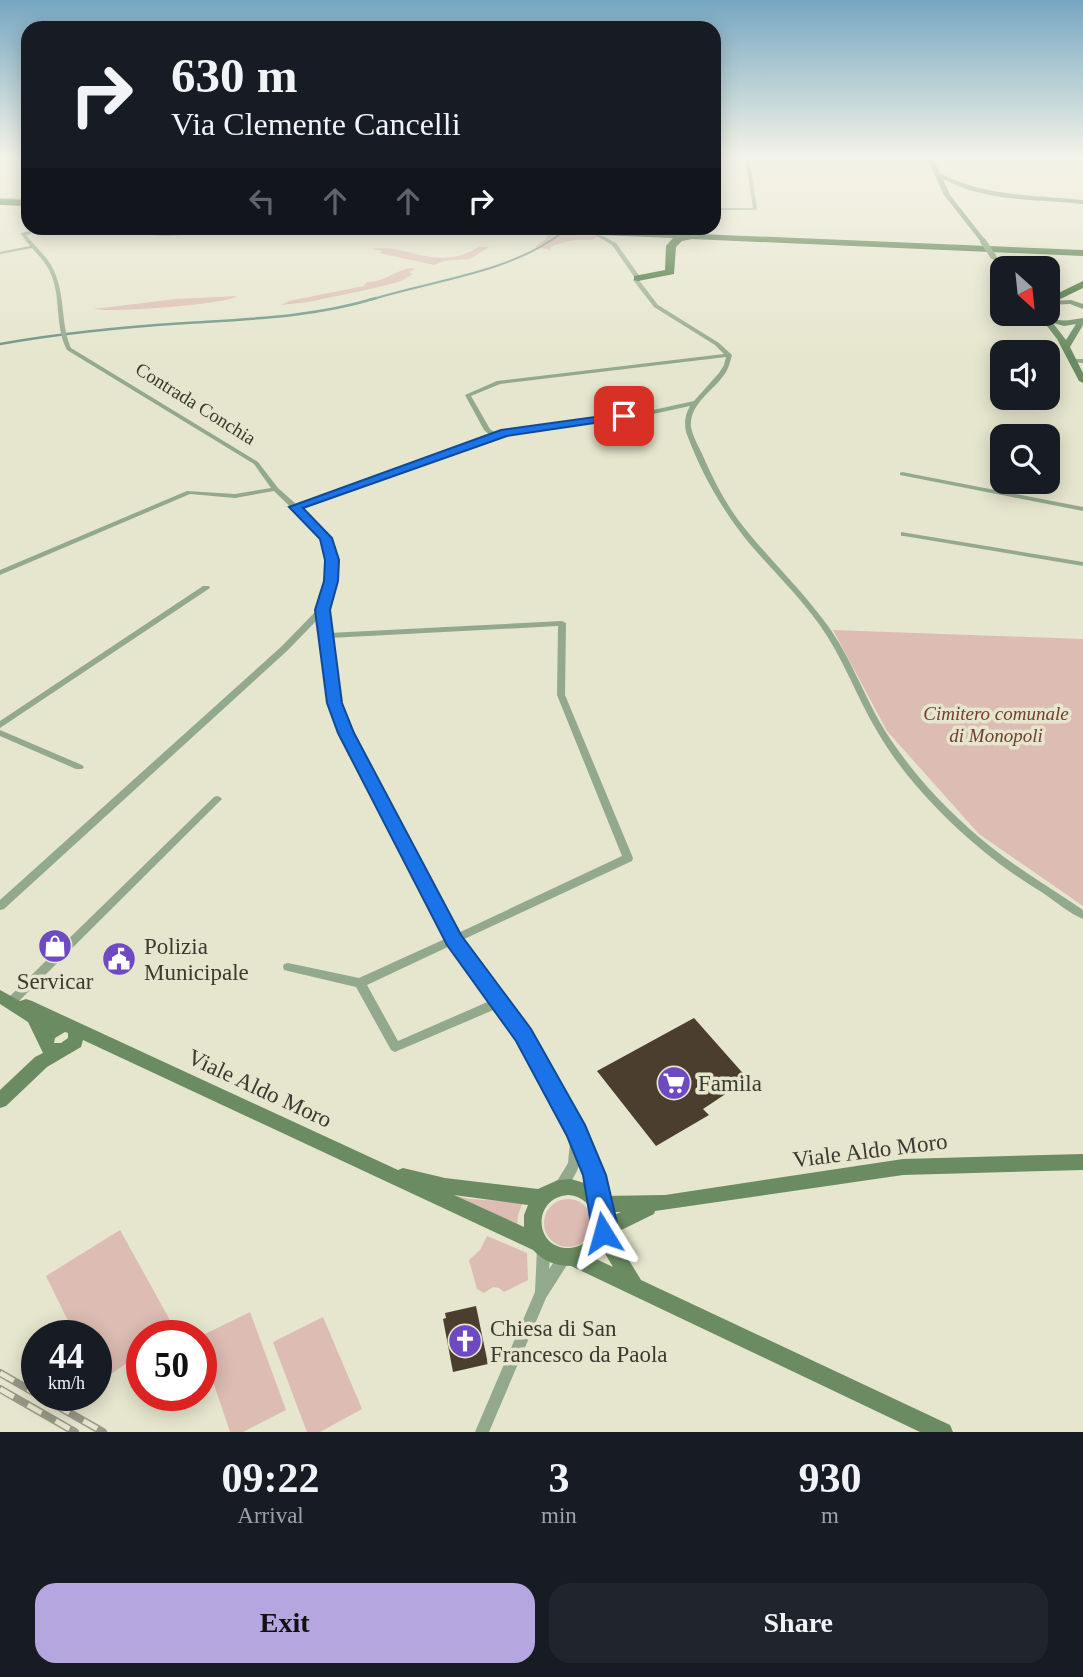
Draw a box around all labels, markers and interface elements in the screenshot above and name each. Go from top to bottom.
text: 630 m [171,48,298,103]
icon: right [56,49,147,140]
text: Via Clemente Cancelli [171,106,461,142]
icon: left [243,182,281,220]
icon: ahead [316,182,354,220]
icon: ahead [389,182,427,220]
icon: right [462,182,500,220]
north arrow [990,256,1060,326]
map controls [990,256,1060,494]
button: sound [990,340,1060,410]
street label: Contrada Conchia [132,358,260,449]
pin [594,386,654,446]
icon: arrive [605,397,643,435]
button: search [990,424,1060,494]
park label: Cimitero comunale di Monopoli [923,703,1069,746]
shop icon: Servicar [36,927,74,965]
place label: Polizia Municipale [144,934,249,985]
public building icon: Polizia Municipale [100,940,138,978]
place label: Servicar [17,969,94,994]
street label: Viale Aldo Moro [184,1044,336,1133]
supermarket icon: Famila [655,1064,693,1102]
place label: Famila [698,1071,762,1096]
street label: Viale Aldo Moro [791,1129,949,1172]
position arrow [566,1196,640,1270]
place label: Chiesa di San Francesco da Paola [490,1316,668,1367]
speed limit sign: 50 [126,1320,217,1411]
church icon: Chiesa di San Francesco da Paola [446,1322,484,1360]
text: 44 [49,1337,84,1376]
text: km/h [48,1373,85,1393]
text: 09:22 [222,1455,320,1501]
text: 3 [548,1455,569,1501]
text: 930 [798,1455,861,1501]
text: Arrival [237,1503,304,1528]
text: min [541,1503,577,1528]
text: m [821,1503,839,1528]
button: Exit [35,1583,535,1663]
button: Share [549,1583,1048,1663]

